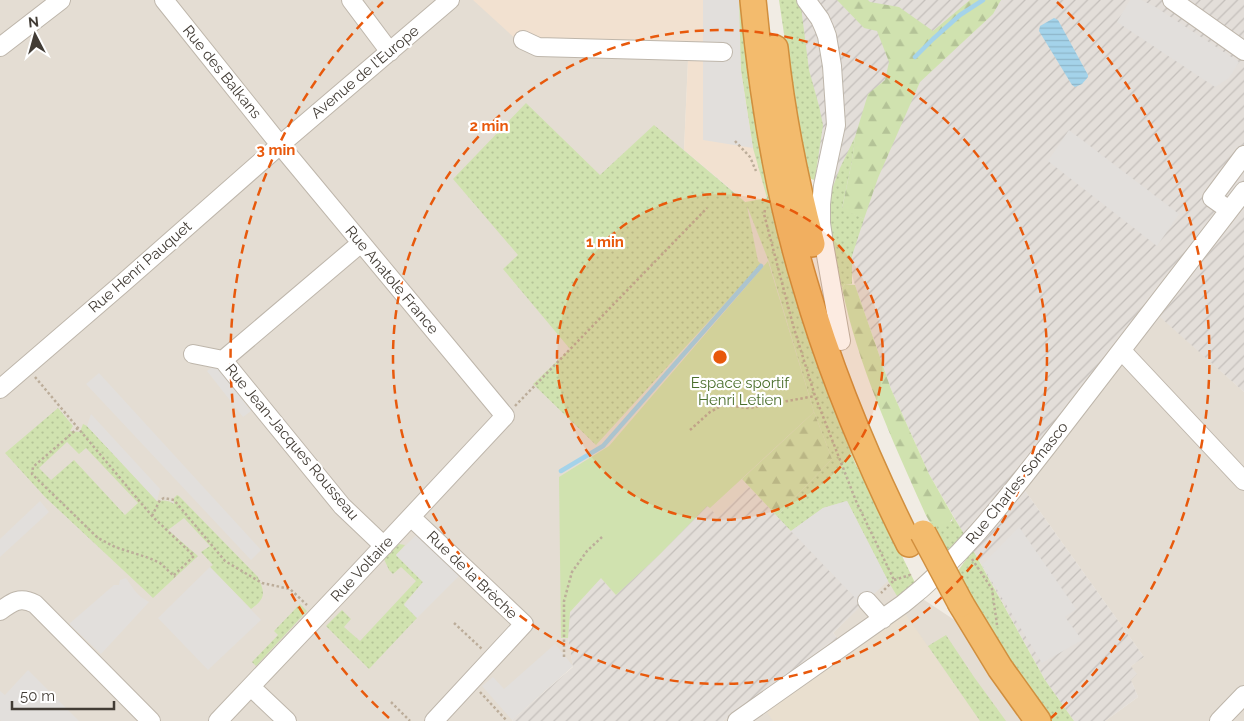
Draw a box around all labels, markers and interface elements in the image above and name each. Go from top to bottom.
north arrow [10,10,60,60]
text: N [27,14,40,31]
street label: Rue des Balkans [179,22,265,122]
street label: Avenue de l'Europe [307,22,423,122]
text: 2 min [470,117,508,135]
text: 3 min [257,141,295,159]
street label: Rue Henri Pauquet [85,217,195,317]
street label: Rue Anatole France [342,222,443,338]
text: 1 min [586,233,624,251]
centre of rings [711,348,729,366]
street label: Rue Jean-Jacques Rousseau [221,360,363,524]
park label: Espace sportif Henri Letien [691,374,790,409]
street label: Rue Charles Somasco [962,418,1072,548]
street label: Rue de la Brèche [423,527,521,623]
street label: Rue Voltaire [327,532,397,606]
scale bar [12,678,115,710]
text: 50 m [20,687,55,705]

